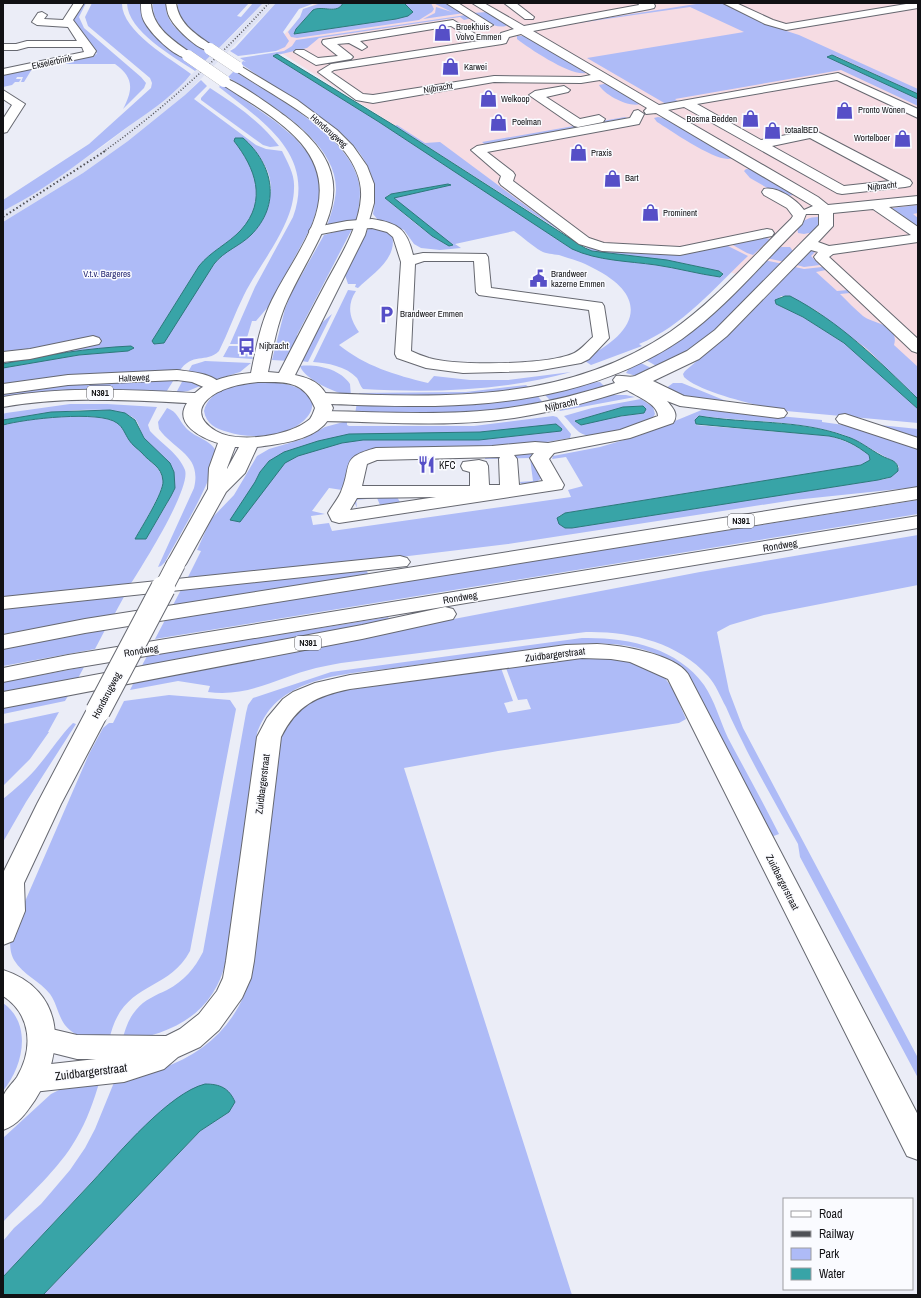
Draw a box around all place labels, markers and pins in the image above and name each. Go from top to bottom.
place label: Broekhuis Volvo Emmen [456,21,502,43]
shop icon: Broekhuis Volvo Emmen [433,22,453,42]
shop icon: Karwei [441,57,461,77]
place label: Karwei [464,61,487,73]
shop icon: Welkoop [478,89,498,109]
place label: Welkoop [501,93,530,105]
shop icon: Pronto Wonen [835,100,855,120]
place label: Pronto Wonen [858,104,905,116]
shop icon: Bosma Bedden [740,109,760,129]
shop icon: Poelman [489,112,509,132]
place label: Bosma Bedden [687,113,737,125]
place label: Poelman [512,116,541,128]
shop icon: totaalBED [762,120,782,140]
place label: totaalBED [785,124,818,136]
shop icon: Wortelboer [893,128,913,148]
place label: Wortelboer [854,132,891,144]
shop icon: Praxis [568,143,588,163]
place label: Praxis [591,147,612,159]
shop icon: Bart [602,168,622,188]
place label: Bart [625,172,639,184]
shop icon: Prominent [640,203,660,223]
place label: Prominent [663,207,697,219]
place label: Brandweer kazerne Emmen [551,268,605,290]
public building icon: Brandweer kazerne Emmen [528,269,548,289]
parking icon: Brandweer Emmen [377,304,397,324]
place label: Brandweer Emmen [400,308,463,320]
bus stop icon: Nijbracht [236,336,256,356]
place label: Nijbracht [259,340,289,352]
restaurant icon: KFC [416,455,436,475]
place label: KFC [439,459,455,472]

